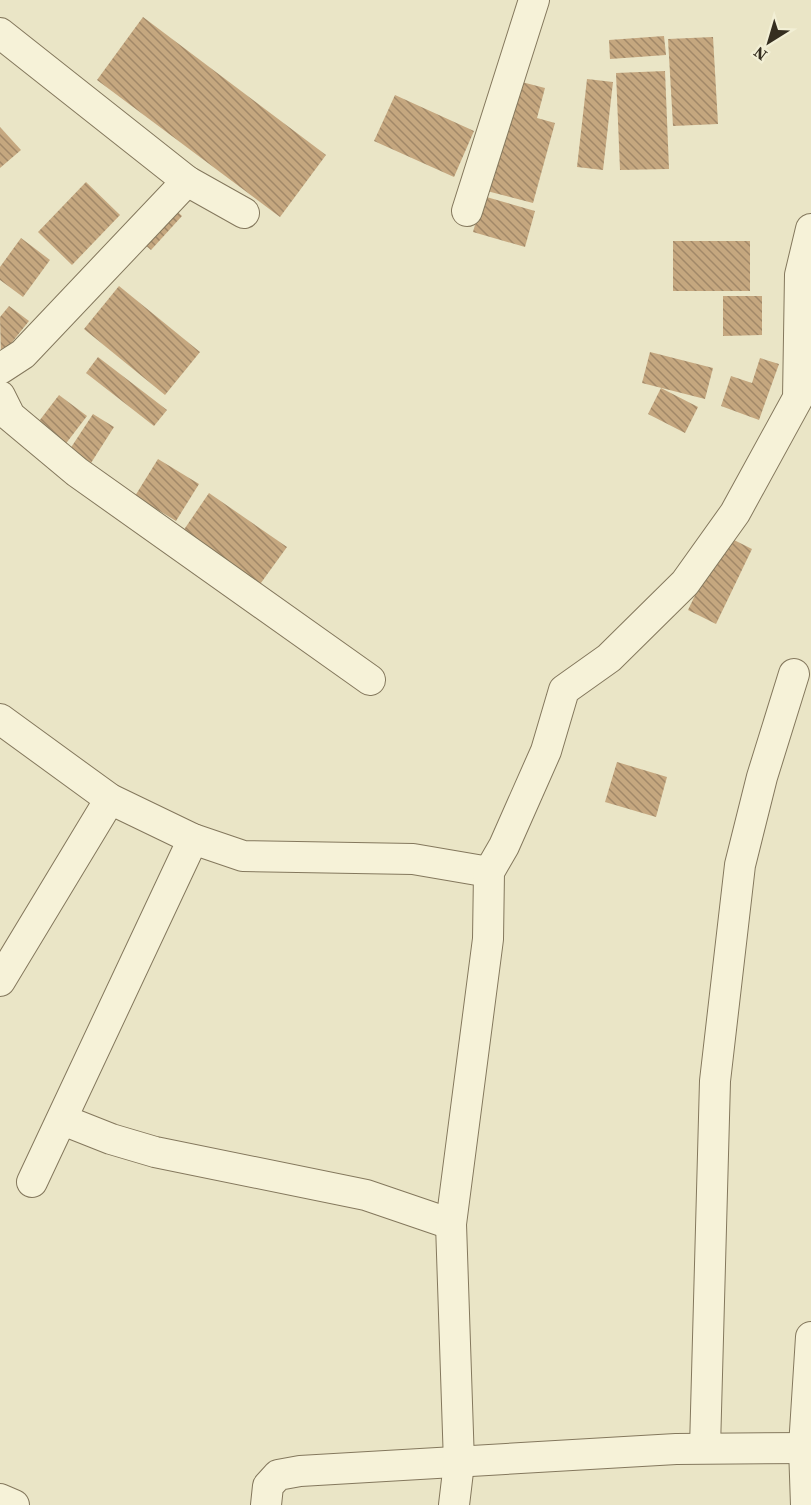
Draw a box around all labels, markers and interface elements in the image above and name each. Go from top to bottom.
north arrow [739,12,799,72]
text: N [748,41,771,66]

